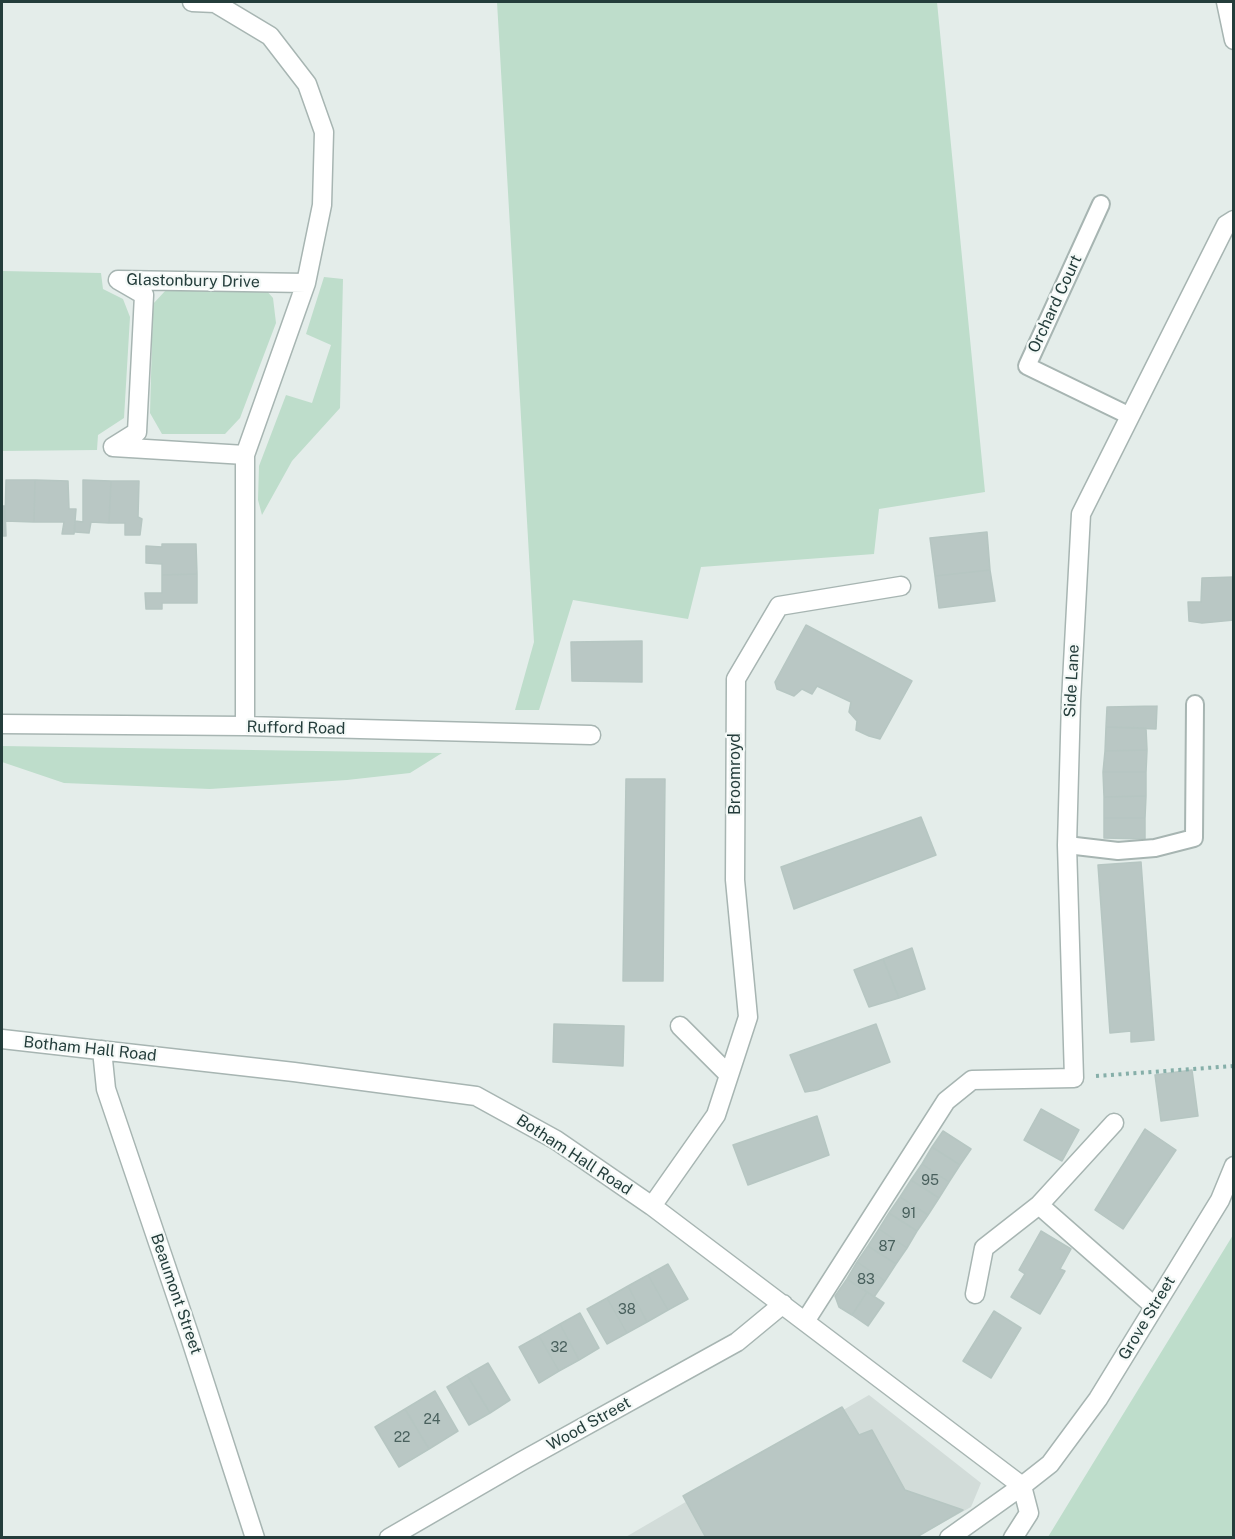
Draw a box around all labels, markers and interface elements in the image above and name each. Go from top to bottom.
street label: Orchard Court [1024,252,1086,356]
street label: Glastonbury Drive [126,270,260,292]
street label: Side Lane [1060,644,1084,718]
street label: Rufford Road [247,718,345,738]
street label: Broomroyd [725,733,745,815]
street label: Botham Hall Road [22,1032,158,1066]
street label: Botham Hall Road [513,1111,635,1199]
house number: 95 [921,1173,939,1189]
house number: 91 [902,1206,916,1222]
street label: Beaumont Street [146,1231,206,1357]
house number: 87 [878,1239,896,1255]
house number: 83 [857,1272,875,1288]
street label: Grove Street [1114,1273,1180,1363]
house number: 38 [618,1302,636,1318]
house number: 32 [550,1340,568,1356]
street label: Wood Street [544,1393,634,1455]
house number: 24 [423,1412,441,1428]
house number: 22 [394,1430,410,1446]

